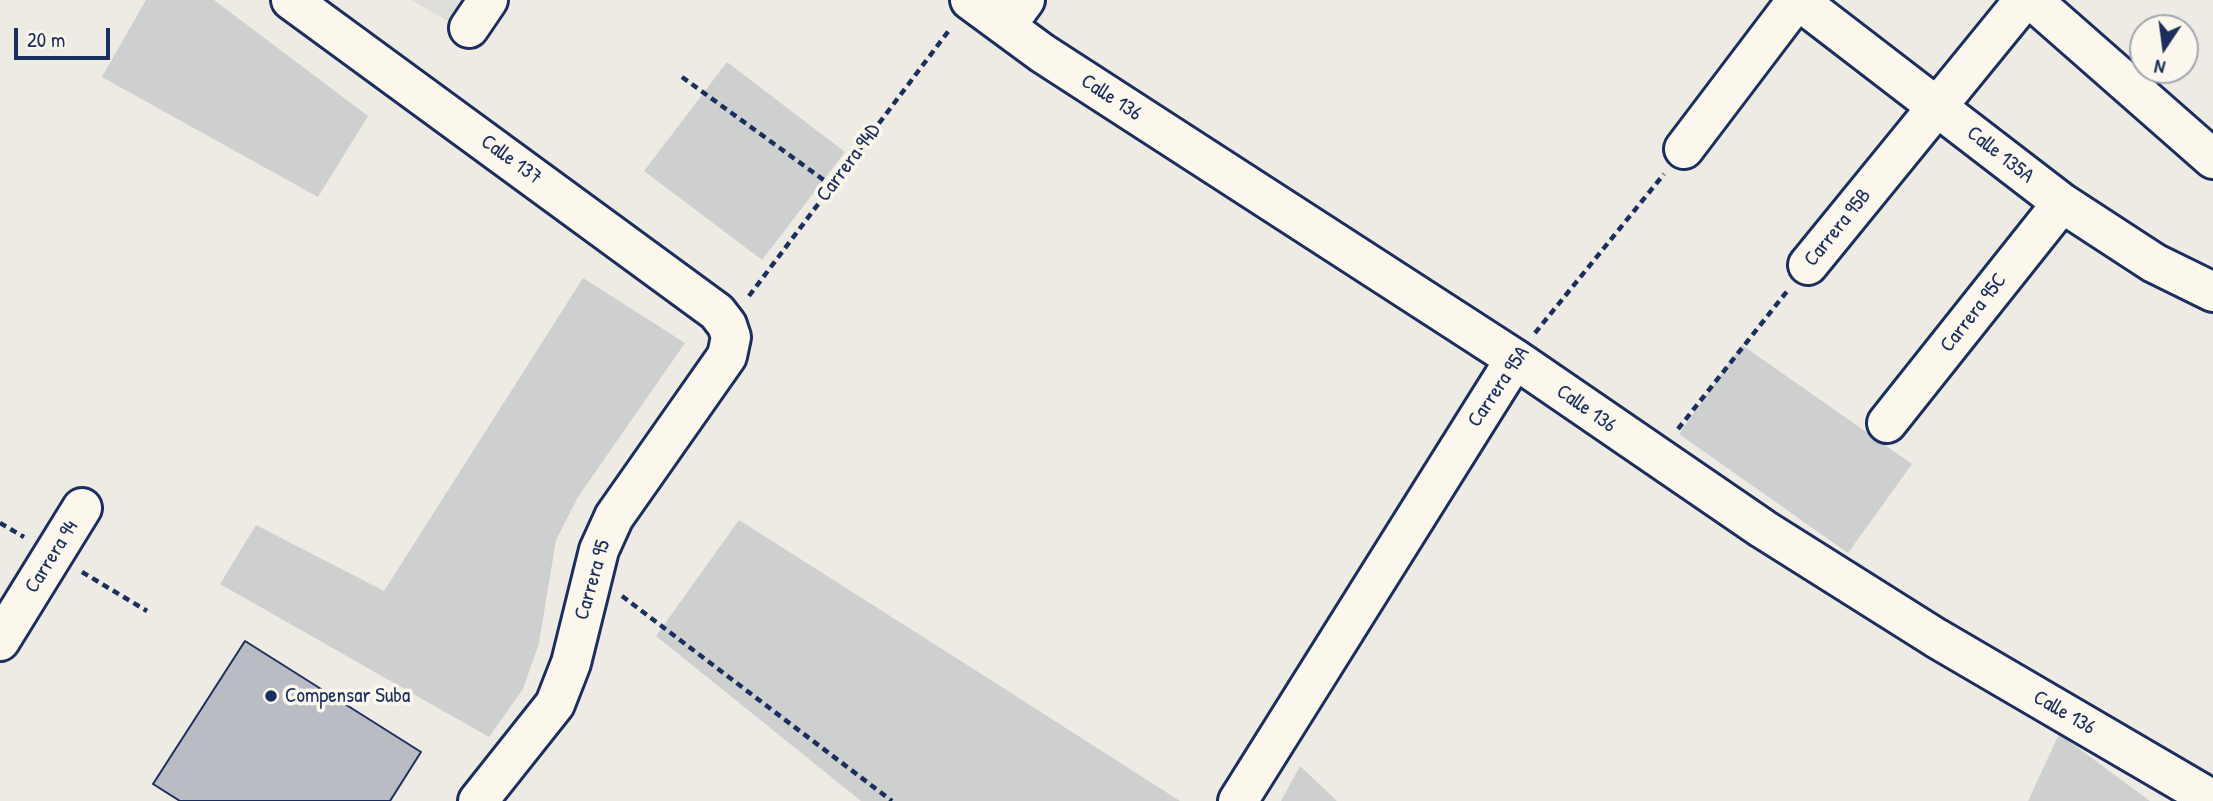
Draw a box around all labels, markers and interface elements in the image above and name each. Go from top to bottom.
scale bar [18,14,114,58]
north arrow [2129,14,2199,84]
text: 20 m [27,25,65,54]
text: N [2152,54,2168,81]
street label: Calle 136 [1076,69,1146,127]
street label: Carrera 94D [812,119,886,207]
street label: Calle 135A [1961,121,2039,189]
street label: Calle 137 [476,129,546,191]
street label: Carrera 95B [1799,184,1877,272]
street label: Carrera 95C [1935,268,2013,358]
street label: Carrera 95A [1463,342,1535,432]
street label: Calle 136 [1551,379,1621,439]
street label: Carrera 94 [20,516,84,598]
street label: Carrera 95 [570,537,616,623]
place label: Compensar Suba [285,683,410,709]
street label: Calle 136 [2029,685,2099,741]
marker: Compensar Suba [263,688,279,704]

